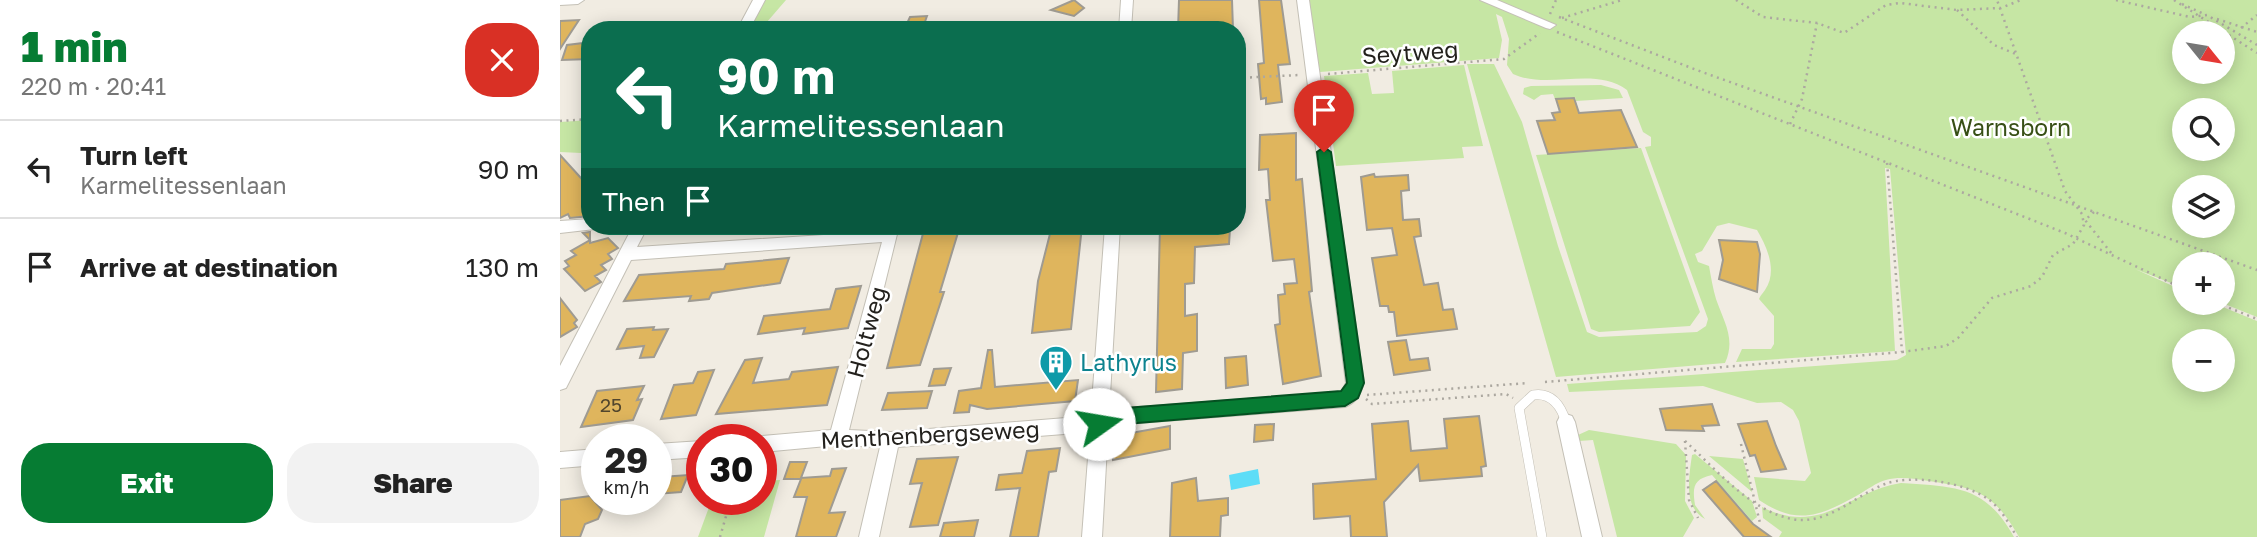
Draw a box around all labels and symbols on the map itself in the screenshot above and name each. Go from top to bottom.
north arrow [2172,21,2235,84]
street label: Seytweg [1361,35,1459,69]
pin [1294,80,1354,152]
park label: Warnsborn [1951,113,2071,141]
street label: Holtweg [840,283,892,381]
building icon: Lathyrus [1037,343,1075,392]
place label: Lathyrus [1080,348,1177,376]
position arrow [1062,387,1136,461]
house number: 25 [600,393,622,416]
street label: Menthenbergseweg [820,414,1040,454]
speed limit sign: 30 [686,424,777,515]

